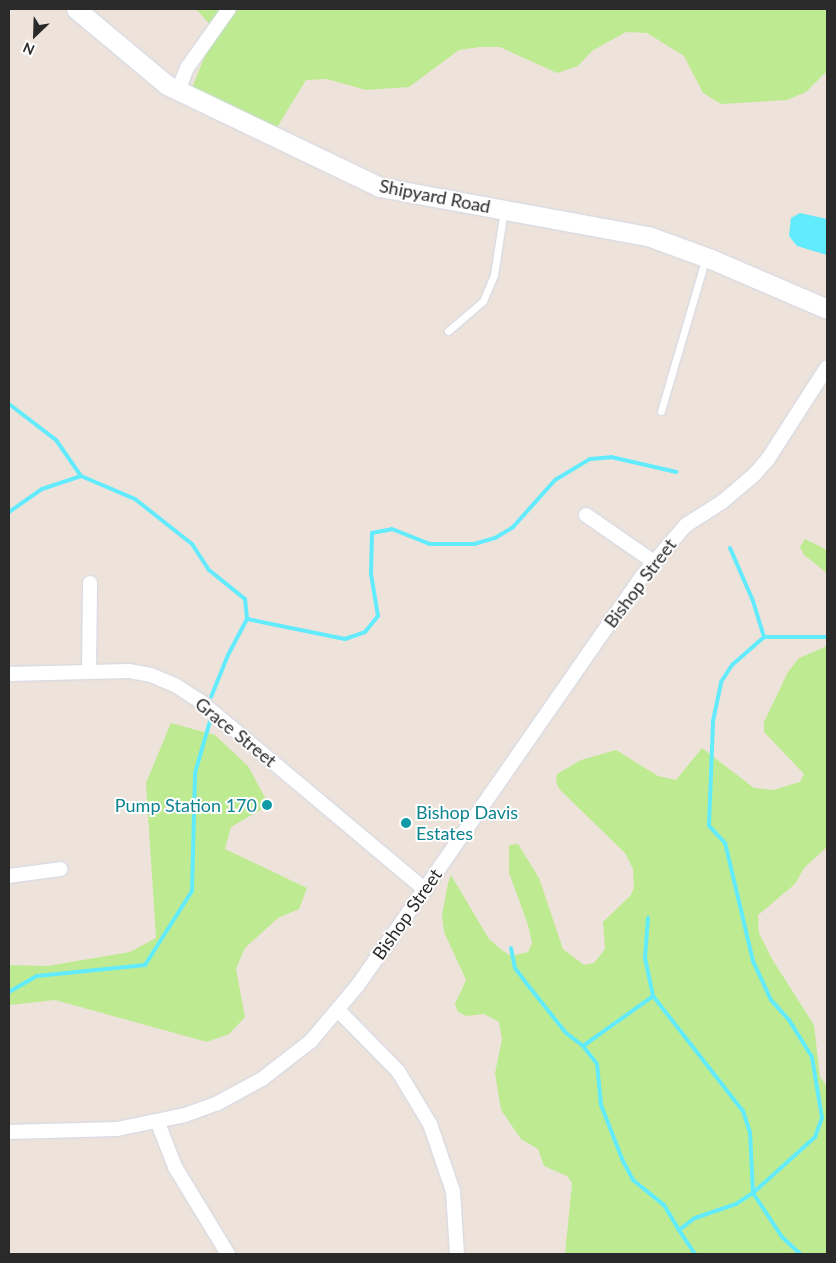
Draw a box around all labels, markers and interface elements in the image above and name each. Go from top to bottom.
north arrow [10,10,60,60]
text: N [20,39,37,59]
street label: Shipyard Road [378,175,492,217]
street label: Bishop Street [600,534,680,632]
street label: Grace Street [191,693,281,771]
place label: Pump Station 170 [115,794,257,816]
marker: Pump Station 170 [261,799,273,811]
place label: Bishop Davis Estates [416,802,518,844]
marker: Bishop Davis Estates [400,817,412,829]
street label: Bishop Street [368,864,446,964]

